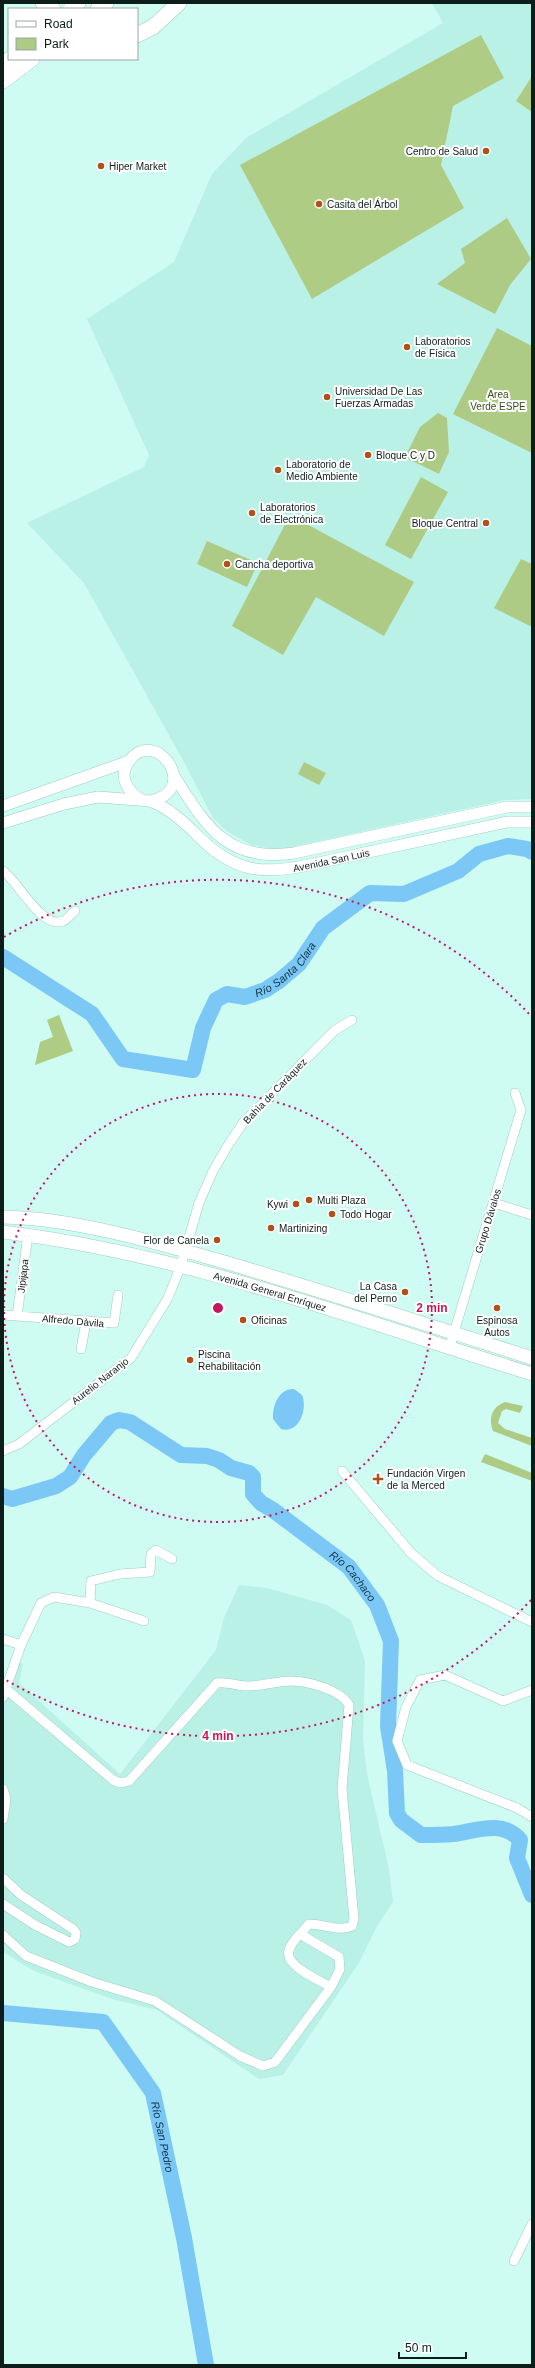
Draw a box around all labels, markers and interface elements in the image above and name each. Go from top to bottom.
legend [8,8,138,60]
text: Road [44,17,73,31]
text: Park [44,37,70,51]
place label: Centro de Salud [406,146,478,157]
marker: Centro de Salud [481,146,491,156]
marker: Hiper Market [96,161,106,171]
place label: Hiper Market [109,161,166,172]
place label: Casita del Árbol [327,198,398,210]
marker: Casita del Árbol [314,199,324,209]
place label: Laboratorios de Física [415,336,471,359]
marker: Laboratorios de Física [402,342,412,352]
place label: Universidad De Las Fuerzas Armadas [335,386,422,409]
park label: Area Verde ESPE [470,389,526,412]
marker: Universidad De Las Fuerzas Armadas [322,392,332,402]
marker: Bloque C y D [363,450,373,460]
place label: Bloque C y D [376,450,435,461]
place label: Laboratorio de Medio Ambiente [286,459,358,482]
marker: Laboratorio de Medio Ambiente [273,465,283,475]
place label: Laboratorios de Electrónica [260,502,324,525]
marker: Laboratorios de Electrónica [247,508,257,518]
place label: Bloque Central [412,518,478,529]
marker: Bloque Central [481,518,491,528]
marker: Cancha deportiva [222,559,232,569]
place label: Cancha deportiva [235,559,314,570]
street label: Avenida San Luis [292,847,370,873]
water label: Río Santa Clara [253,940,318,999]
street label: Bahìa de Caràquez [241,1056,309,1126]
street label: Grupo Dávalos [473,1187,503,1255]
marker: Multi Plaza [304,1195,314,1205]
place label: Multi Plaza [317,1195,366,1206]
place label: Kywi [267,1199,288,1210]
marker: Kywi [291,1199,301,1209]
marker: Todo Hogar [327,1209,337,1219]
place label: Todo Hogar [340,1209,392,1220]
marker: Martinizing [266,1223,276,1233]
place label: Martinizing [279,1223,327,1234]
place label: Flor de Canela [143,1235,209,1246]
marker: Flor de Canela [212,1235,222,1245]
street label: Jipijapa [15,1258,31,1294]
street label: Avenida General Enríquez [212,1270,328,1313]
place label: La Casa del Perno [354,1281,397,1304]
marker: La Casa del Perno [400,1287,410,1297]
centre of rings [211,1301,225,1315]
text: 2 min [416,1301,448,1315]
marker: Espinosa Autos [492,1303,502,1313]
street label: Alfredo Dàvila [42,1313,105,1329]
marker: Oficinas [238,1315,248,1325]
place label: Oficinas [251,1315,287,1326]
place label: Espinosa Autos [476,1315,518,1338]
place label: Piscina Rehabilitación [198,1349,261,1372]
street label: Aurelio Naranjo [69,1355,131,1407]
marker: Piscina Rehabilitación [185,1355,195,1365]
place label: Fundación Virgen de la Merced [387,1468,465,1491]
marker: Fundación Virgen de la Merced [372,1473,384,1485]
water label: Río Cachaco [327,1549,378,1604]
text: 4 min [202,1729,234,1743]
water label: Río San Pedro [149,2100,176,2173]
scale bar [399,2334,466,2360]
text: 50 m [405,2341,432,2355]

